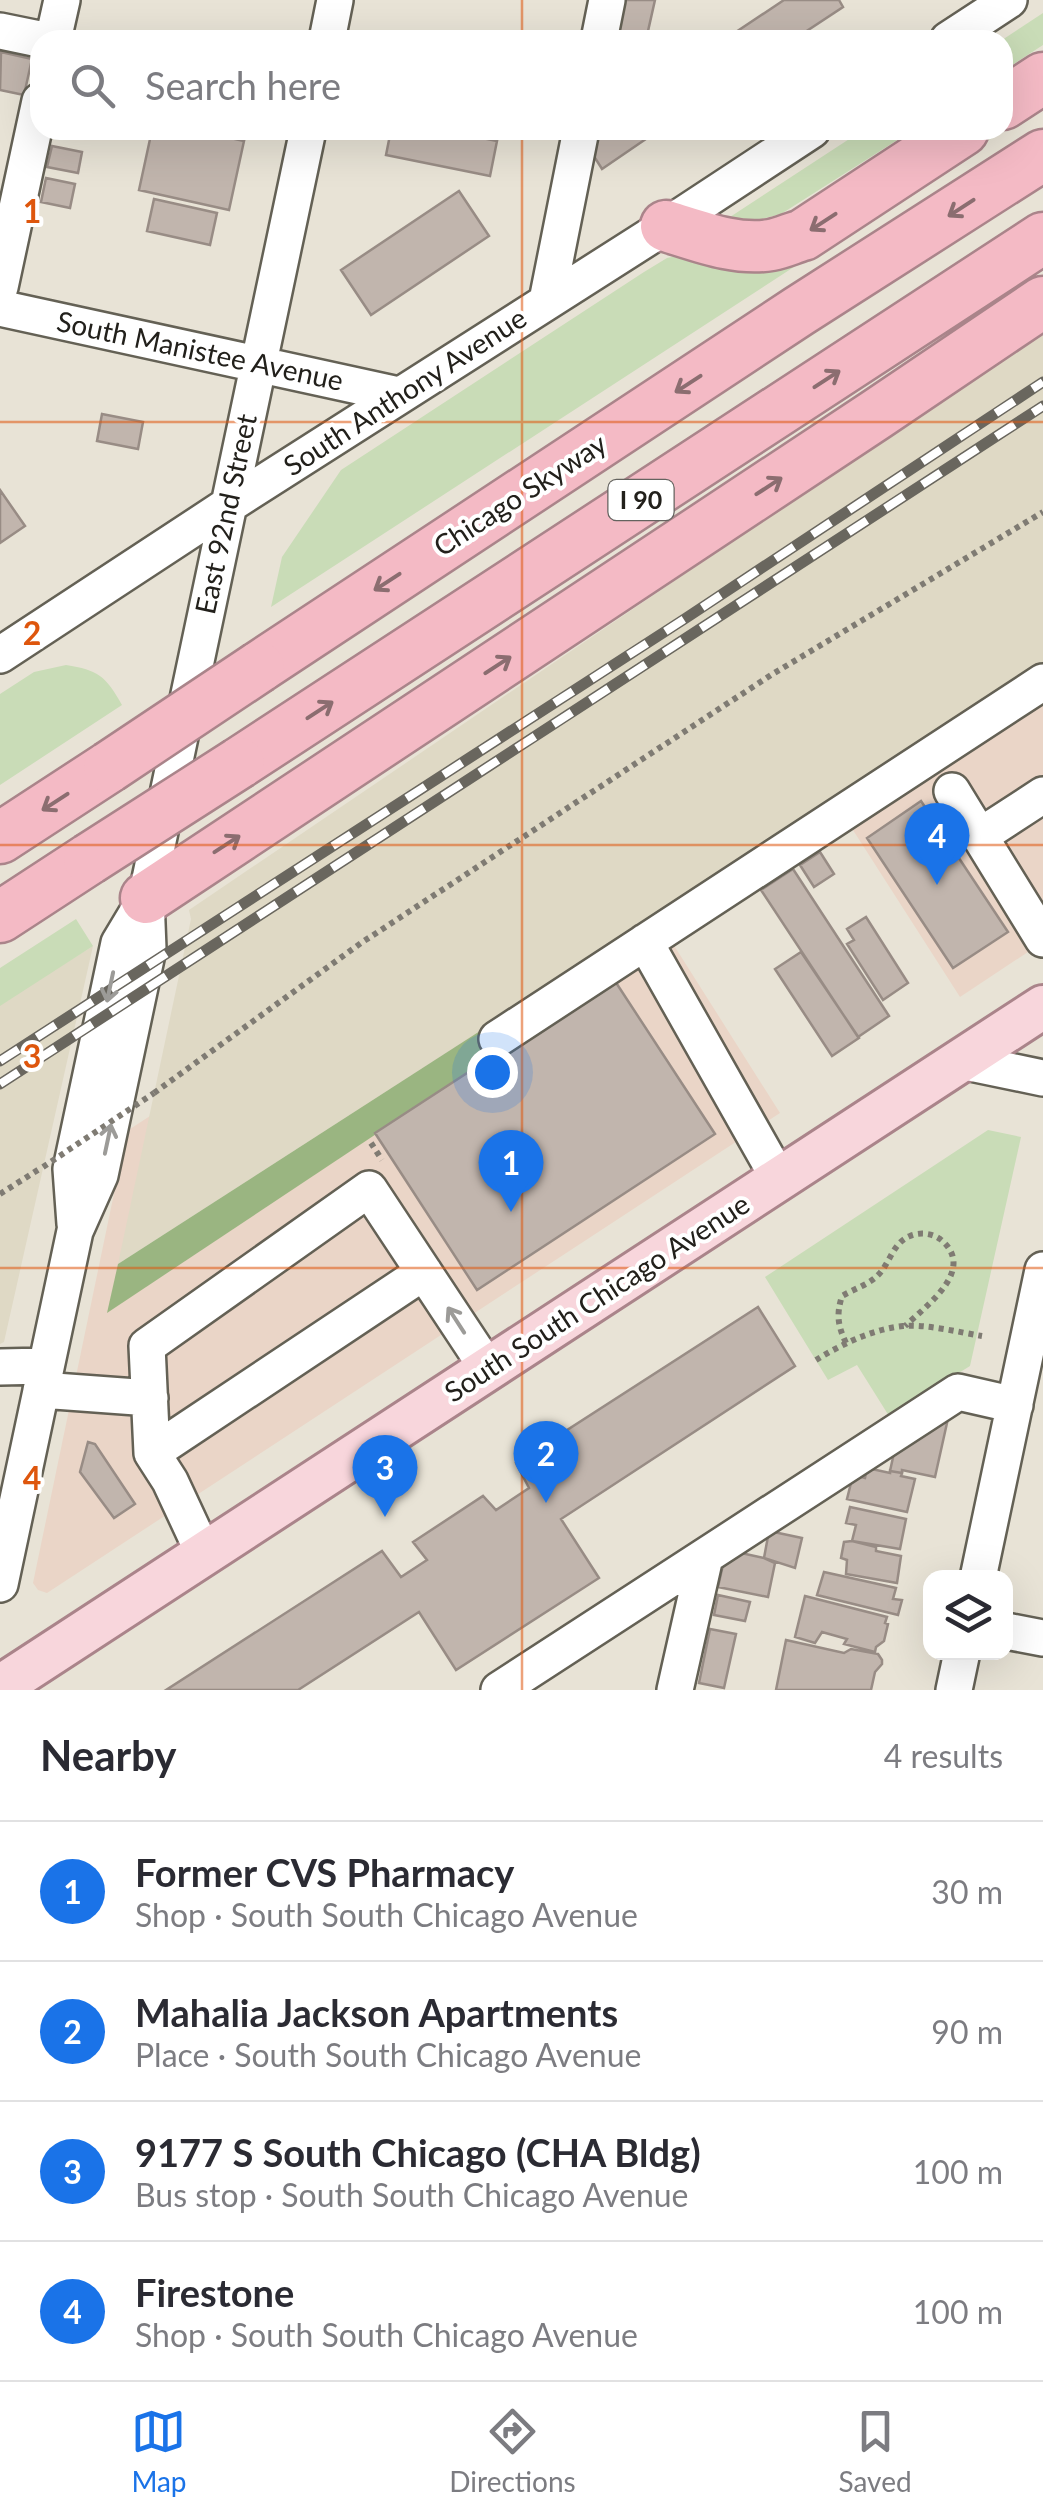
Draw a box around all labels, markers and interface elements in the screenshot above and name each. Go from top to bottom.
search box [30,30,1013,140]
icon: search [65,58,120,113]
text: Search here [145,62,341,108]
text: 1 [23,191,41,230]
one-way arrow [947,197,976,218]
one-way arrow [809,211,838,232]
street label: South Anthony Avenue [277,300,532,482]
street label: South Manistee Avenue [54,303,346,397]
one-way arrow [812,369,840,390]
one-way arrow [674,374,703,395]
street label: East 92nd Street [187,411,263,617]
street label: Chicago Skyway [427,425,613,563]
one-way arrow [755,475,783,496]
road number: I 90 [608,480,674,520]
one-way arrow [374,572,402,593]
text: 2 [23,613,41,652]
one-way arrow [484,654,512,675]
one-way arrow [306,699,334,720]
one-way arrow [41,792,69,813]
pin: 4 [904,802,970,885]
one-way arrow [213,834,241,855]
one-way arrow [99,970,118,1002]
text: 3 [23,1036,41,1075]
your location [467,1047,518,1098]
one-way arrow [99,1124,118,1156]
pin: 1 [478,1130,544,1212]
street label: South South Chicago Avenue [438,1186,755,1408]
one-way arrow [445,1307,466,1335]
pin: 2 [514,1420,578,1503]
pin: 3 [352,1434,418,1517]
text: 4 [23,1458,41,1497]
map controls [923,1570,1013,1660]
button: layers [923,1570,1013,1660]
text: Nearby [40,1730,177,1780]
text: 4 results [884,1736,1003,1775]
text: Former CVS Pharmacy [135,1849,514,1895]
text: 1 [63,1872,82,1911]
text: 30 m [931,1872,1003,1911]
text: Shop · South South Chicago Avenue [135,1895,638,1934]
text: Mahalia Jackson Apartments [135,1989,618,2035]
text: 2 [63,2012,82,2051]
text: 90 m [931,2012,1003,2051]
text: Place · South South Chicago Avenue [135,2035,641,2074]
text: 9177 S South Chicago (CHA Bldg) [135,2129,701,2175]
text: 3 [63,2152,82,2191]
text: 100 m [913,2152,1003,2191]
text: Bus stop · South South Chicago Avenue [135,2175,689,2214]
text: Firestone [135,2269,294,2315]
text: 4 [63,2292,82,2331]
text: 100 m [913,2292,1003,2331]
text: Shop · South South Chicago Avenue [135,2315,638,2354]
tab: Map [131,2404,187,2498]
tab: Directions [449,2404,576,2498]
tab: Saved [838,2404,912,2498]

